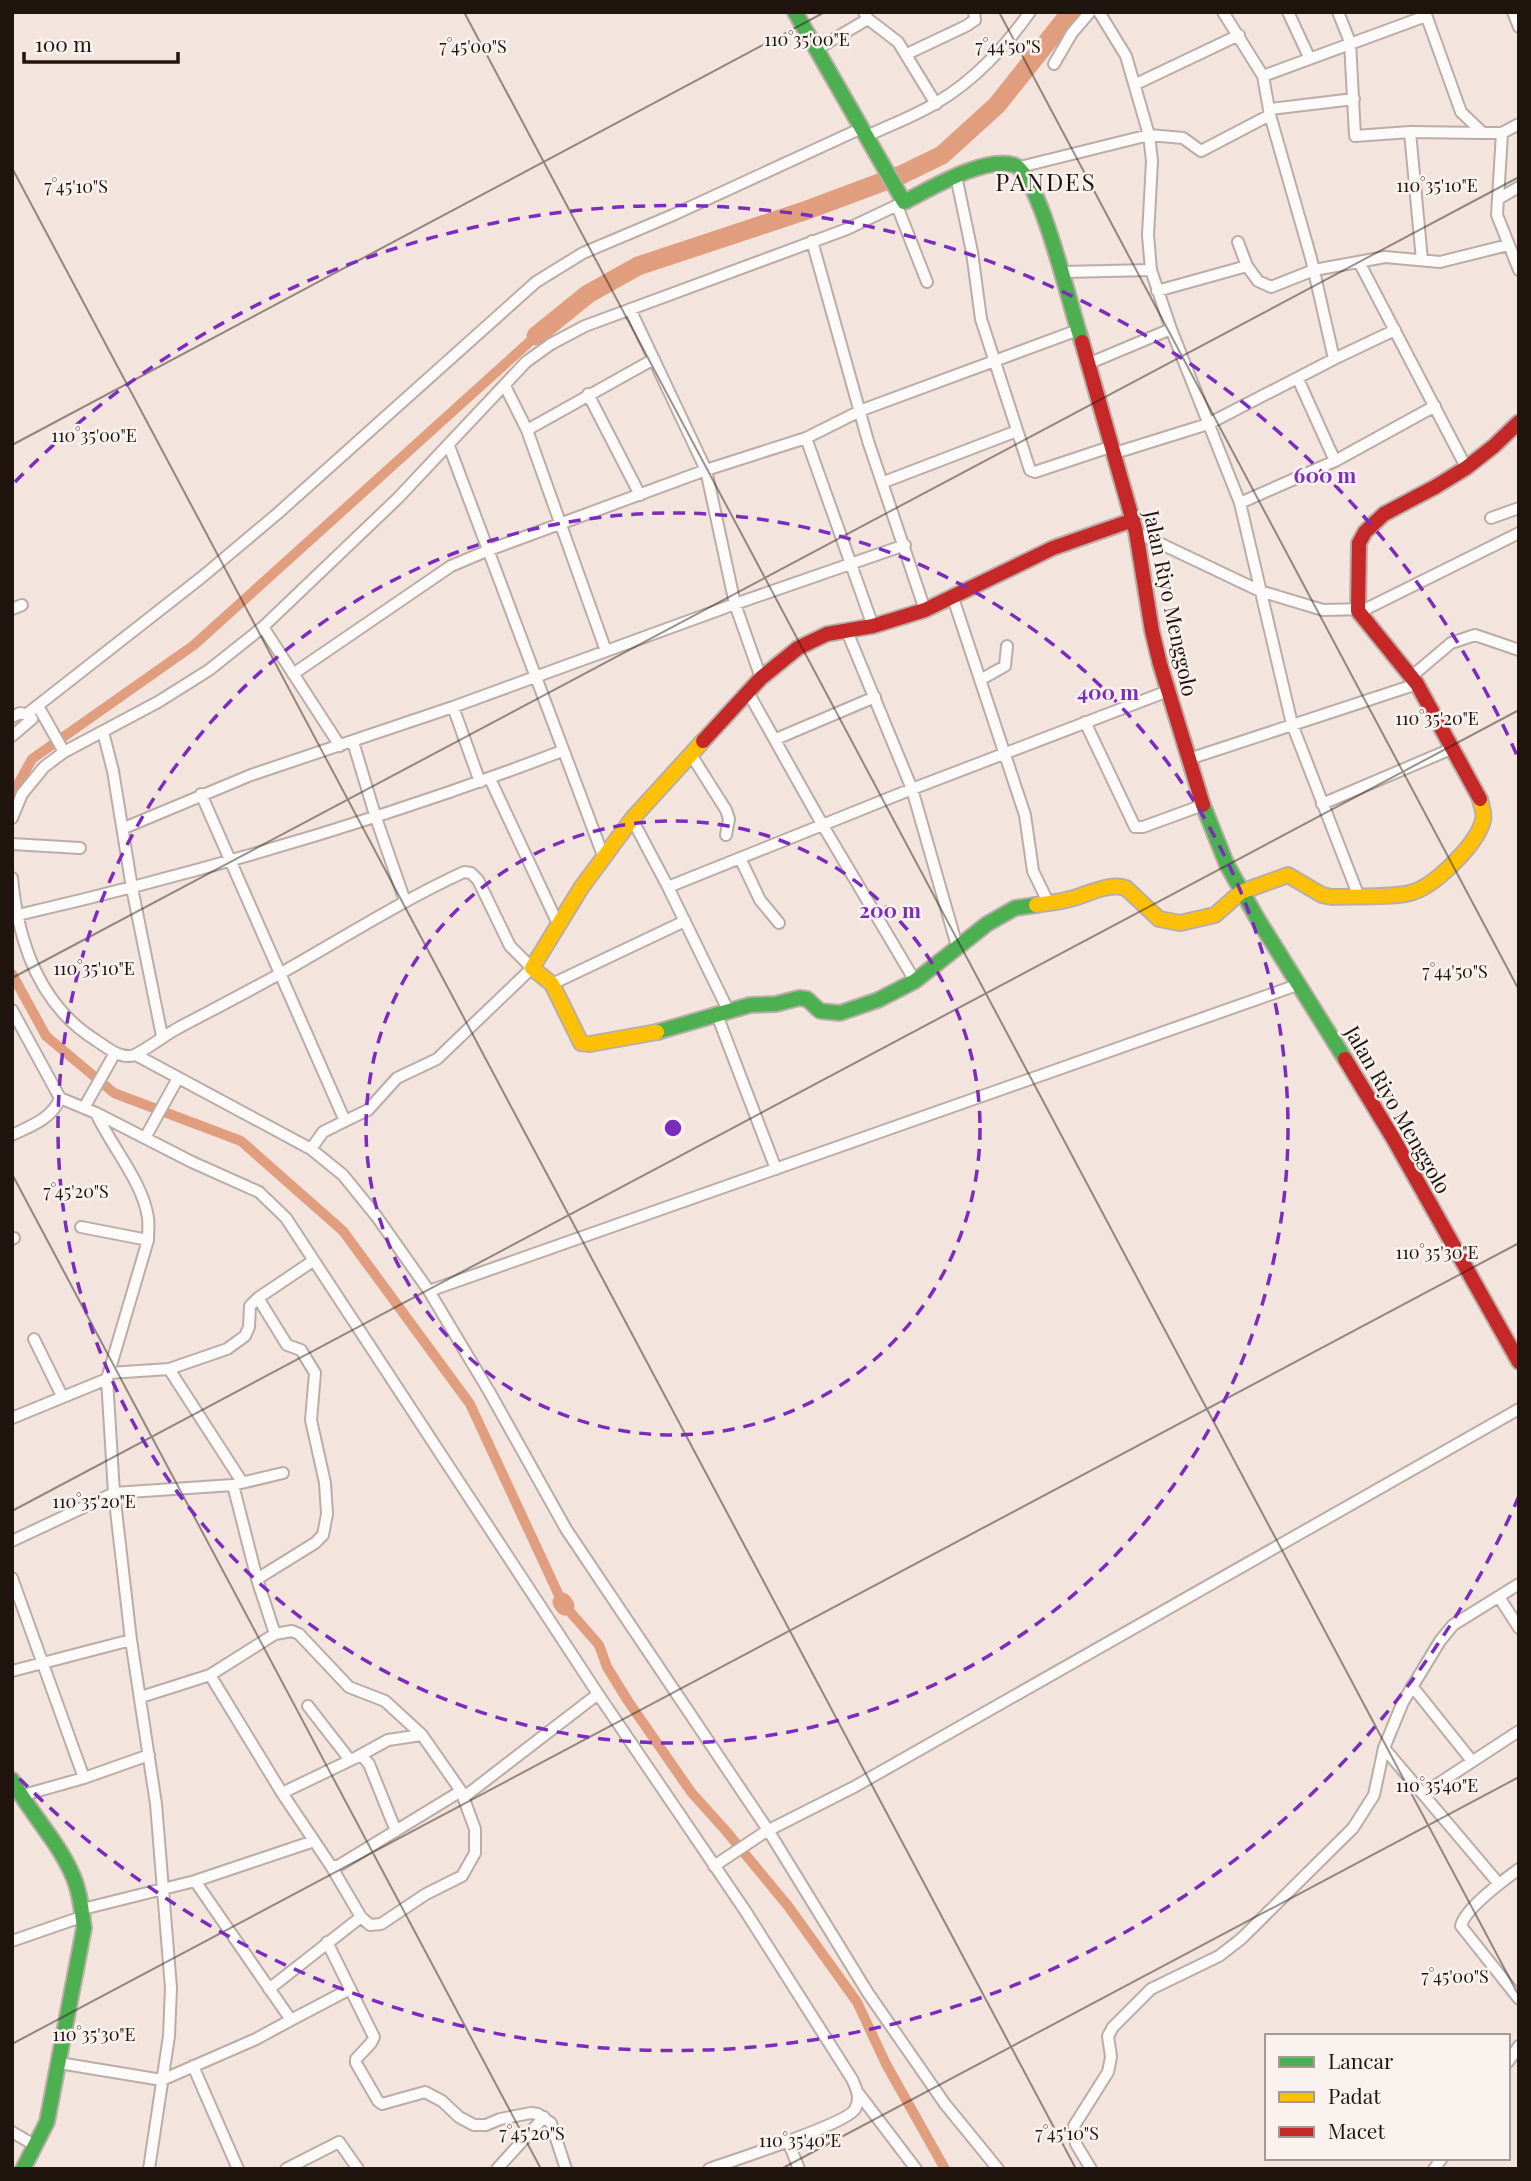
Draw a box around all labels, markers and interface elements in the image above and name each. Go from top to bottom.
scale bar [24,21,178,65]
text: 110°35'00"E [764,27,850,51]
text: 100 m [35,29,92,57]
text: 7°45'00"S [439,34,507,58]
text: 7°44'50"S [975,34,1041,58]
district label: PANDES [995,165,1097,197]
text: 110°35'10"E [1396,173,1478,197]
text: 7°45'10"S [44,174,108,198]
text: 110°35'00"E [51,423,137,447]
text: 600 m [1294,460,1356,488]
street label: Jalan Riyo Menggolo [1138,506,1205,699]
text: 400 m [1077,677,1139,705]
text: 110°35'20"E [1395,706,1479,730]
text: 200 m [859,895,921,923]
text: 110°35'10"E [53,956,135,980]
text: 7°44'50"S [1422,959,1488,983]
street label: Jalan Riyo Menggolo [1339,1019,1458,1198]
centre of rings [661,1116,685,1140]
text: 7°45'20"S [43,1179,109,1203]
text: 110°35'30"E [1395,1240,1479,1264]
text: 110°35'20"E [52,1489,136,1513]
text: 110°35'40"E [1396,1773,1478,1797]
text: 7°45'00"S [1421,1964,1489,1988]
text: 110°35'30"E [52,2022,136,2046]
legend [1265,2034,1510,2160]
text: Lancar [1328,2046,1394,2074]
text: Padat [1328,2081,1381,2109]
text: Macet [1328,2116,1385,2144]
text: 7°45'20"S [499,2121,565,2145]
text: 7°45'10"S [1035,2121,1099,2145]
text: 110°35'40"E [759,2128,841,2152]

